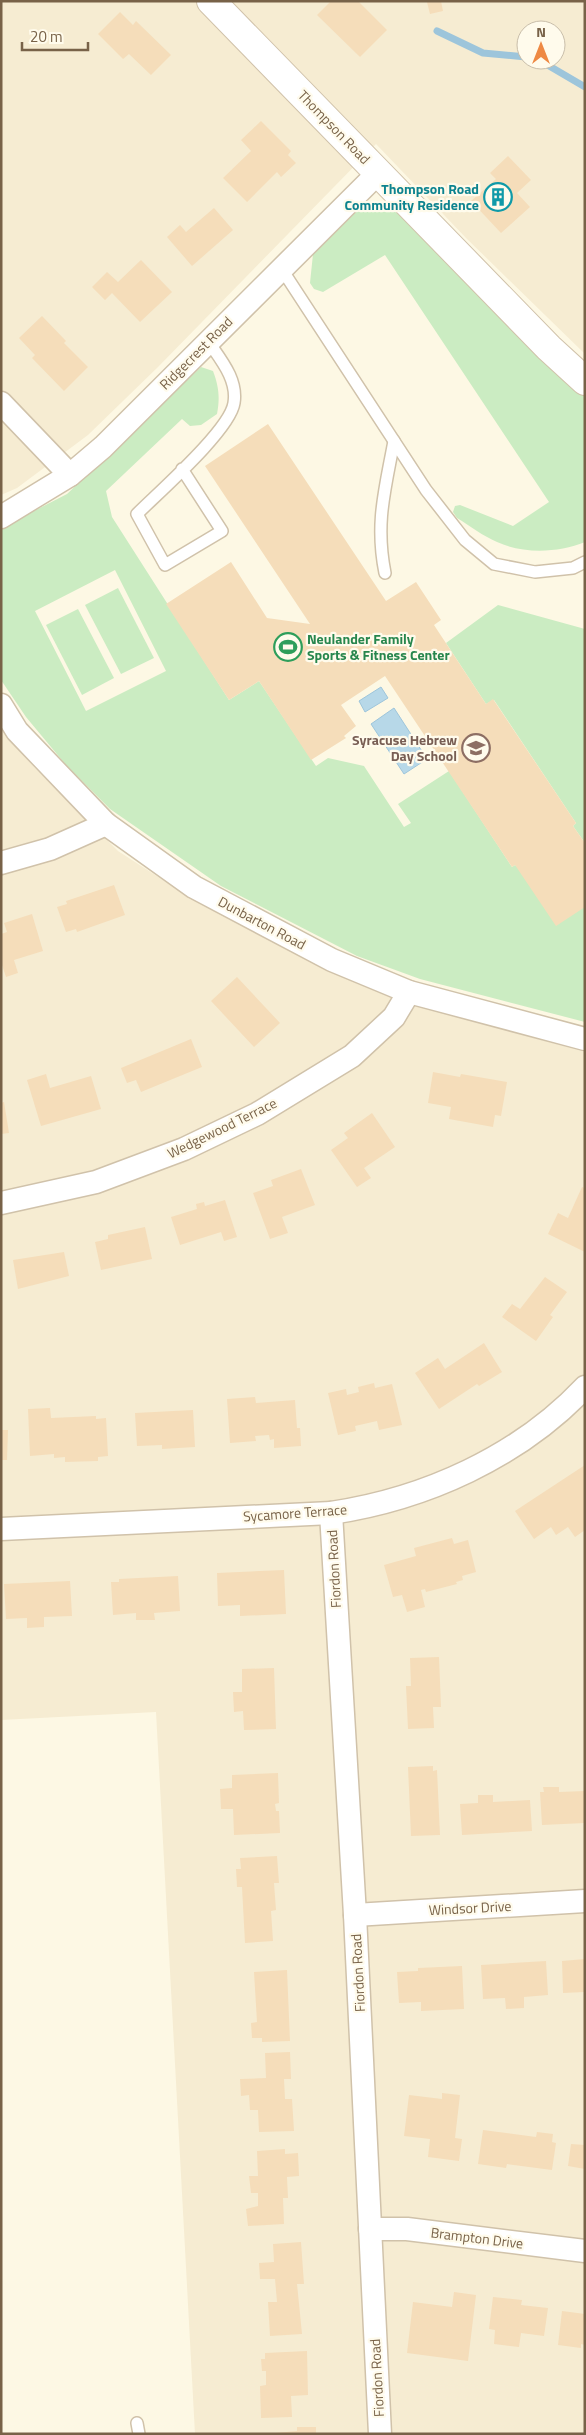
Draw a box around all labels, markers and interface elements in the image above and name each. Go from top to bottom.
scale bar [22,20,89,52]
north arrow [516,20,566,70]
text: N [536,21,546,42]
text: 20 m [30,25,63,48]
street label: Thompson Road [293,85,375,169]
place label: Thompson Road Community Residence [344,178,479,215]
building icon: Thompson Road Community Residence [483,182,513,212]
street label: Ridgecrest Road [154,311,237,394]
place label: Neulander Family Sports & Fitness Center [307,628,450,665]
sports icon: Neulander Family Sports & Fitness Center [273,632,303,662]
place label: Syracuse Hebrew Day School [352,729,457,766]
school or university icon: Syracuse Hebrew Day School [461,733,491,763]
street label: Dunbarton Road [215,891,310,954]
street label: Wedgewood Terrace [163,1092,280,1163]
street label: Sycamore Terrace [242,1498,348,1527]
street label: Fiordon Road [321,1529,346,1609]
street label: Windsor Drive [428,1895,512,1920]
street label: Fiordon Road [345,1933,370,2013]
street label: Brampton Drive [430,2221,525,2254]
street label: Fiordon Road [364,2338,389,2418]

